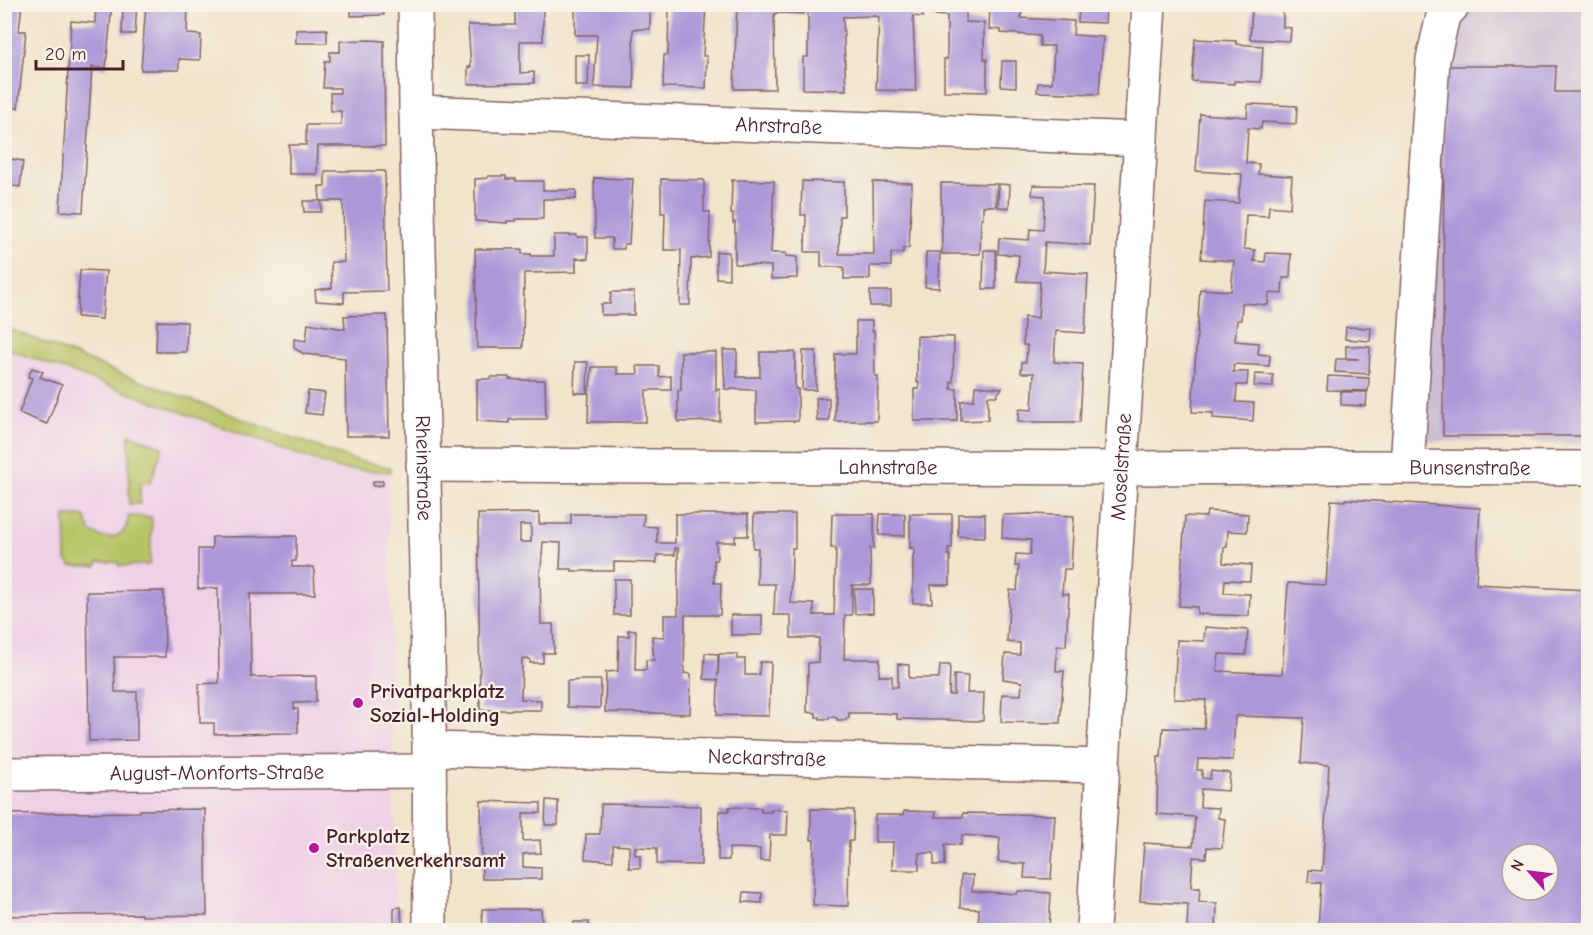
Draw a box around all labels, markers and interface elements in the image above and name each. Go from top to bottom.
scale bar [36,33,123,71]
text: 20 m [45,44,86,65]
street label: Ahrstraße [735,112,823,139]
street label: Moselstraße [1106,412,1136,521]
street label: Rheinstraße [411,415,437,521]
street label: Lahnstraße [838,455,938,479]
street label: Bunsenstraße [1409,455,1531,480]
place label: Privatparkplatz Sozial-Holding [370,679,504,727]
marker: Privatparkplatz Sozial-Holding [351,696,365,710]
street label: Neckarstraße [707,744,826,771]
street label: August-Monforts-Straße [110,760,324,785]
place label: Parkplatz Straßenverkehrsamt [326,824,507,872]
marker: Parkplatz Straßenverkehrsamt [307,841,321,855]
north arrow [1500,842,1560,902]
text: N [1507,857,1528,874]

